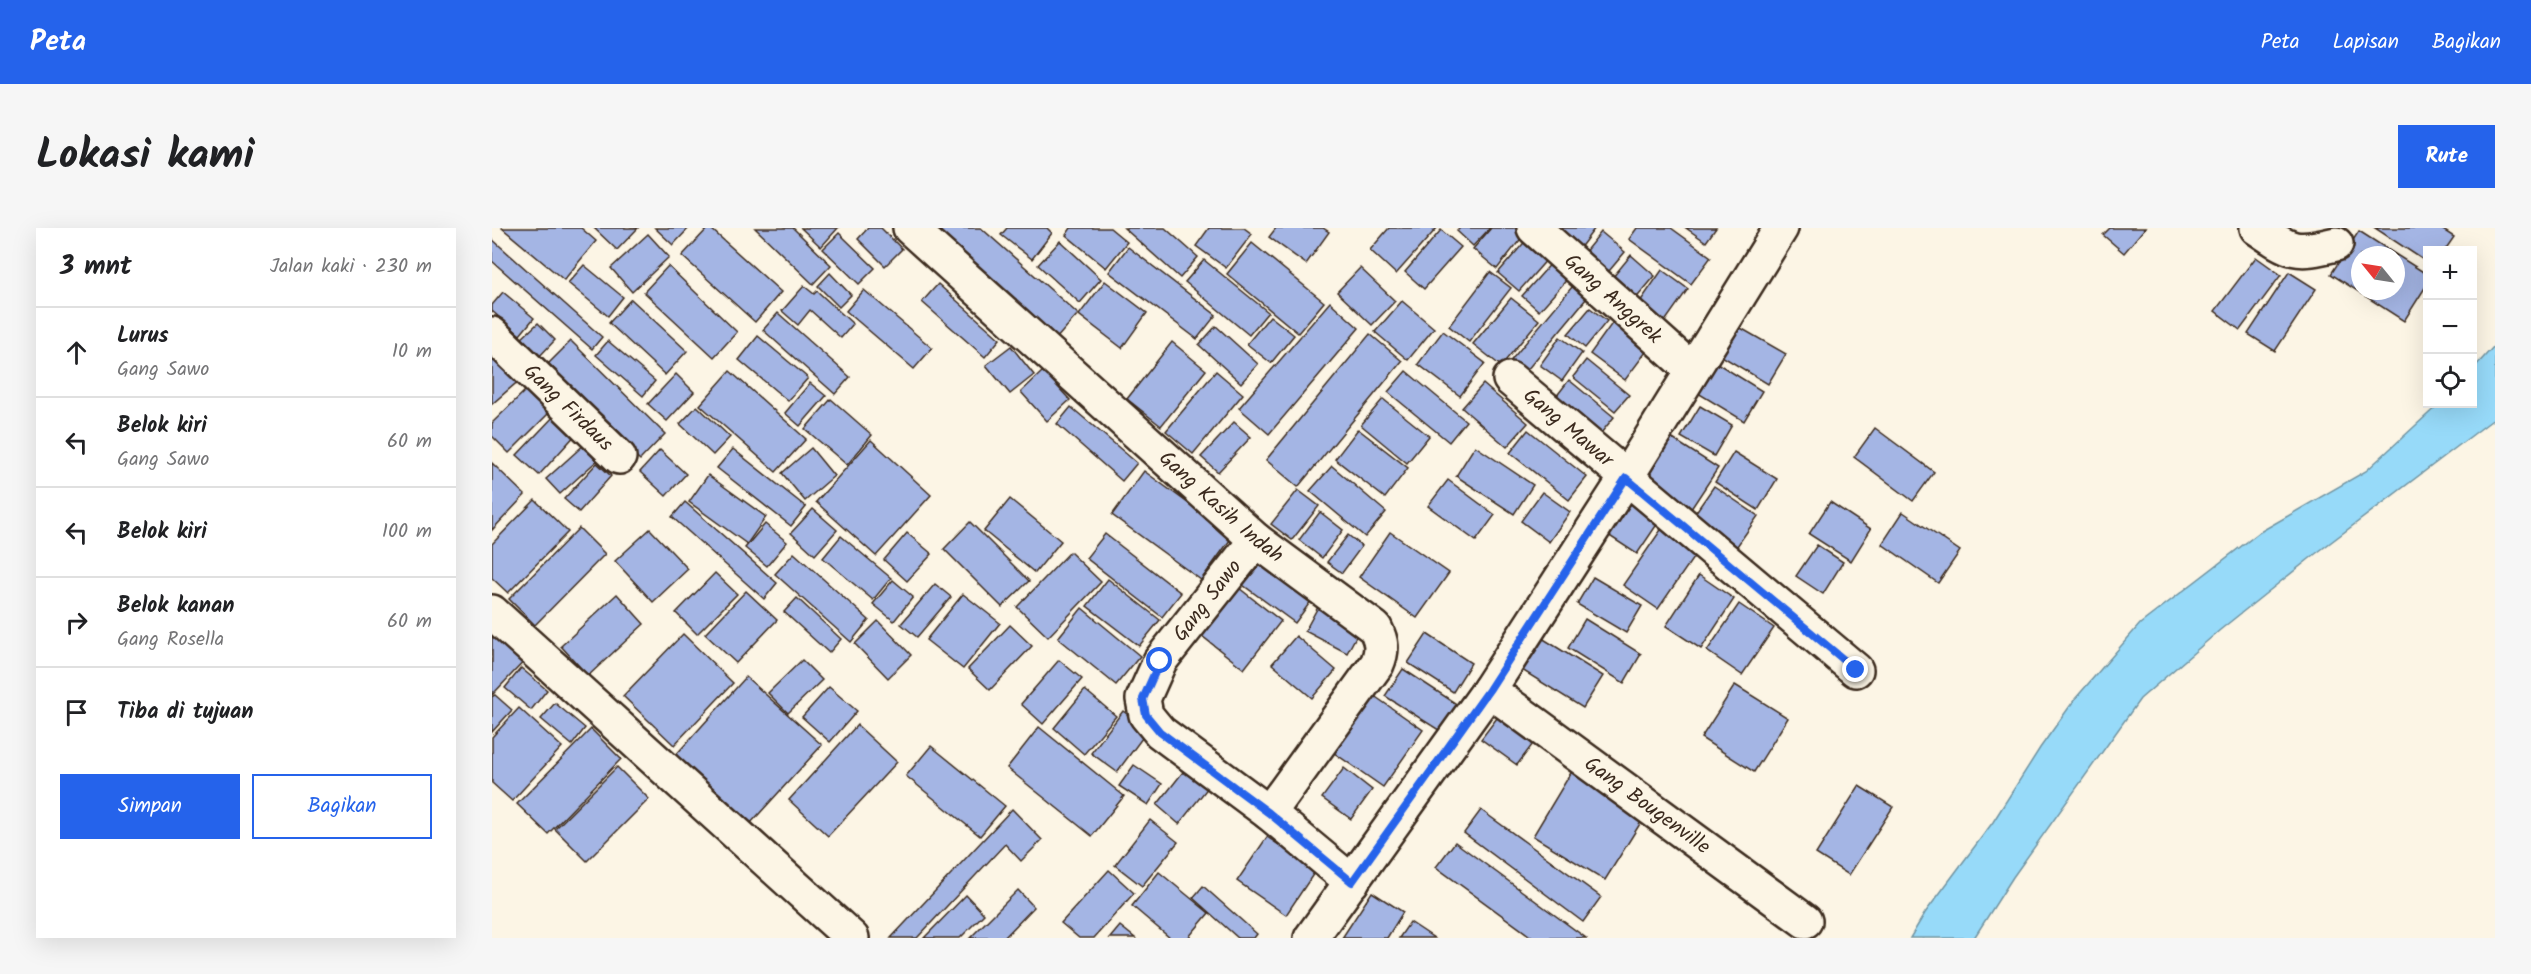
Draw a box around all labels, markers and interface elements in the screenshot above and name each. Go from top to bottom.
text: Peta [30,20,86,65]
text: Peta [2261,26,2300,59]
text: Lapisan [2333,26,2399,59]
text: Bagikan [2432,26,2501,59]
text: Lokasi kami [36,123,254,190]
button: Rute [2398,125,2495,188]
text: 3 mnt [60,246,132,288]
street label: Gang Anggrek [1556,246,1670,352]
north arrow [2351,246,2405,300]
map controls [2423,246,2477,408]
button: + [2423,246,2477,300]
text: Jalan kaki · 230 m [270,251,432,283]
button: − [2423,300,2477,354]
text: Lurus [117,319,169,354]
icon: ahead [60,336,93,369]
text: 10 m [392,336,432,368]
text: Gang Sawo [117,354,209,386]
button: locate [2423,354,2477,408]
street label: Gang Firdaus [515,356,621,460]
street label: Gang Mawar [1516,380,1622,477]
text: Belok kiri [117,409,207,444]
icon: left [60,426,93,459]
text: 60 m [387,426,432,458]
street label: Gang Kasih Indah [1151,443,1291,572]
text: Gang Sawo [117,444,209,476]
text: Belok kiri [117,515,207,550]
icon: left [60,516,93,549]
text: 100 m [382,516,432,548]
street label: Gang Sawo [1165,553,1251,649]
text: Belok kanan [117,589,234,624]
icon: right [60,606,93,639]
text: 60 m [387,606,432,638]
text: Gang Rosella [117,624,224,656]
route start [1146,647,1172,673]
route end [1842,656,1868,682]
text: Tiba di tujuan [117,695,253,730]
icon: arrive [60,696,93,729]
street label: Gang Bougenville [1577,748,1718,863]
button: Simpan [60,774,240,839]
button: Bagikan [252,774,432,839]

